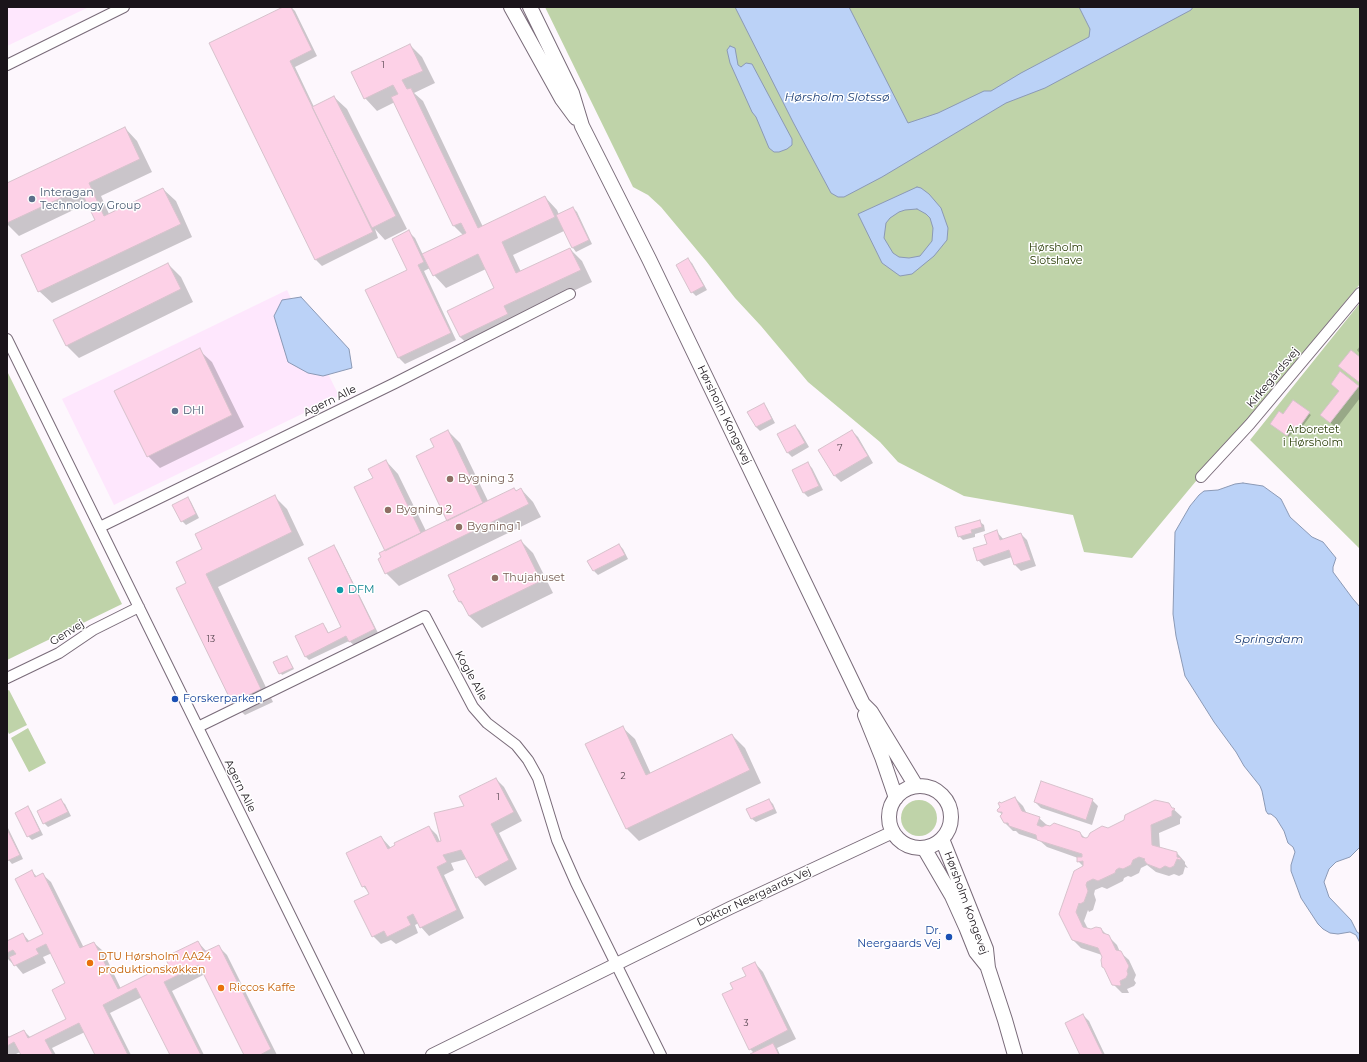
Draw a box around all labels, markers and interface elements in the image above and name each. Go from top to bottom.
house number: 1 [381,60,385,70]
water label: Hørsholm Slotssø [785,90,889,104]
place label: Interagan Technology Group [40,186,141,212]
marker: Interagan Technology Group [27,194,37,204]
park label: Hørsholm Slotshave [1029,241,1083,267]
street label: Kirkegårdsvej [1244,345,1302,411]
street label: Hørsholm Kongevej [694,363,754,467]
street label: Agern Alle [301,383,359,419]
place label: DHI [183,404,204,418]
marker: DHI [170,406,180,416]
park label: Arboretet i Hørsholm [1283,423,1343,449]
house number: 7 [837,443,843,453]
place label: Bygning 3 [458,472,514,486]
marker: Bygning 3 [445,474,455,484]
place label: Bygning 2 [396,503,452,517]
marker: Bygning 2 [383,505,393,515]
place label: Bygning 1 [467,520,521,534]
marker: Bygning 1 [454,522,464,532]
place label: Thujahuset [503,571,565,585]
marker: Thujahuset [490,573,500,583]
place label: DFM [348,583,375,597]
marker: DFM [335,585,345,595]
street label: Genvej [47,617,87,649]
water label: Springdam [1235,632,1303,646]
house number: 13 [207,634,215,644]
street label: Kogle Alle [452,649,490,703]
place label: Forskerparken [183,692,262,706]
marker: Forskerparken [170,694,180,704]
street label: Agern Alle [222,757,258,815]
house number: 2 [620,771,626,781]
house number: 1 [496,792,500,802]
street label: Hørsholm Kongevej [941,850,991,956]
street label: Doktor Neergaards Vej [695,865,813,929]
place label: Dr. Neergaards Vej [857,924,941,950]
marker: Dr. Neergaards Vej [944,932,954,942]
place label: DTU Hørsholm AA24 produktionskøkken [98,950,211,976]
marker: DTU Hørsholm AA24 produktionskøkken [85,958,95,968]
place label: Riccos Kaffe [229,981,295,995]
marker: Riccos Kaffe [216,983,226,993]
house number: 3 [743,1018,749,1028]

